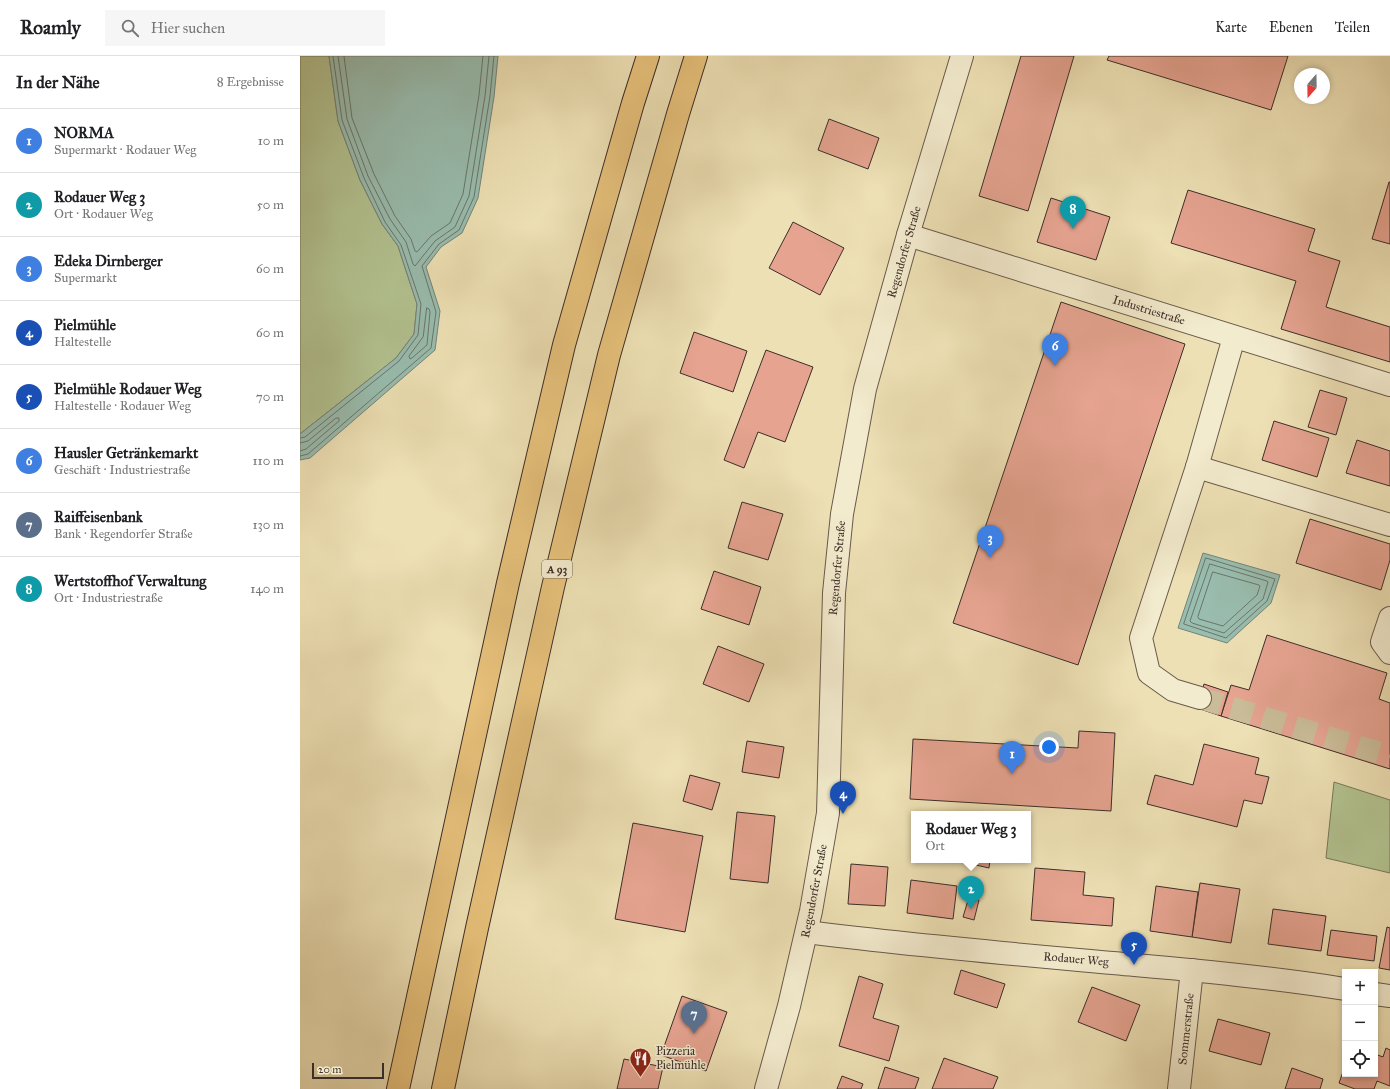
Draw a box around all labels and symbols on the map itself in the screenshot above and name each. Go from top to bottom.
north arrow [1294,68,1330,104]
pin: 8 [1060,196,1086,229]
street label: Regendorfer Straße [884,204,925,300]
street label: Industriestraße [1111,292,1187,328]
pin: 6 [1042,333,1068,366]
street label: Regendorfer Straße [826,520,849,616]
pin: 3 [977,525,1003,558]
road number: A 93 [542,560,572,578]
your location [1039,737,1059,757]
pin: 1 [999,741,1025,774]
pin: 4 [830,781,856,814]
street label: Regendorfer Straße [798,843,831,939]
pin: 2 [958,876,984,909]
pin: 5 [1121,932,1147,965]
street label: Rodauer Weg [1043,949,1110,970]
street label: Sommerstraße [1175,992,1197,1066]
pin: 7 [681,1001,707,1034]
place label: Pizzeria Pielmühle [656,1044,706,1072]
restaurant icon: Pizzeria Pielmühle [627,1045,653,1078]
scale bar [312,1061,384,1080]

